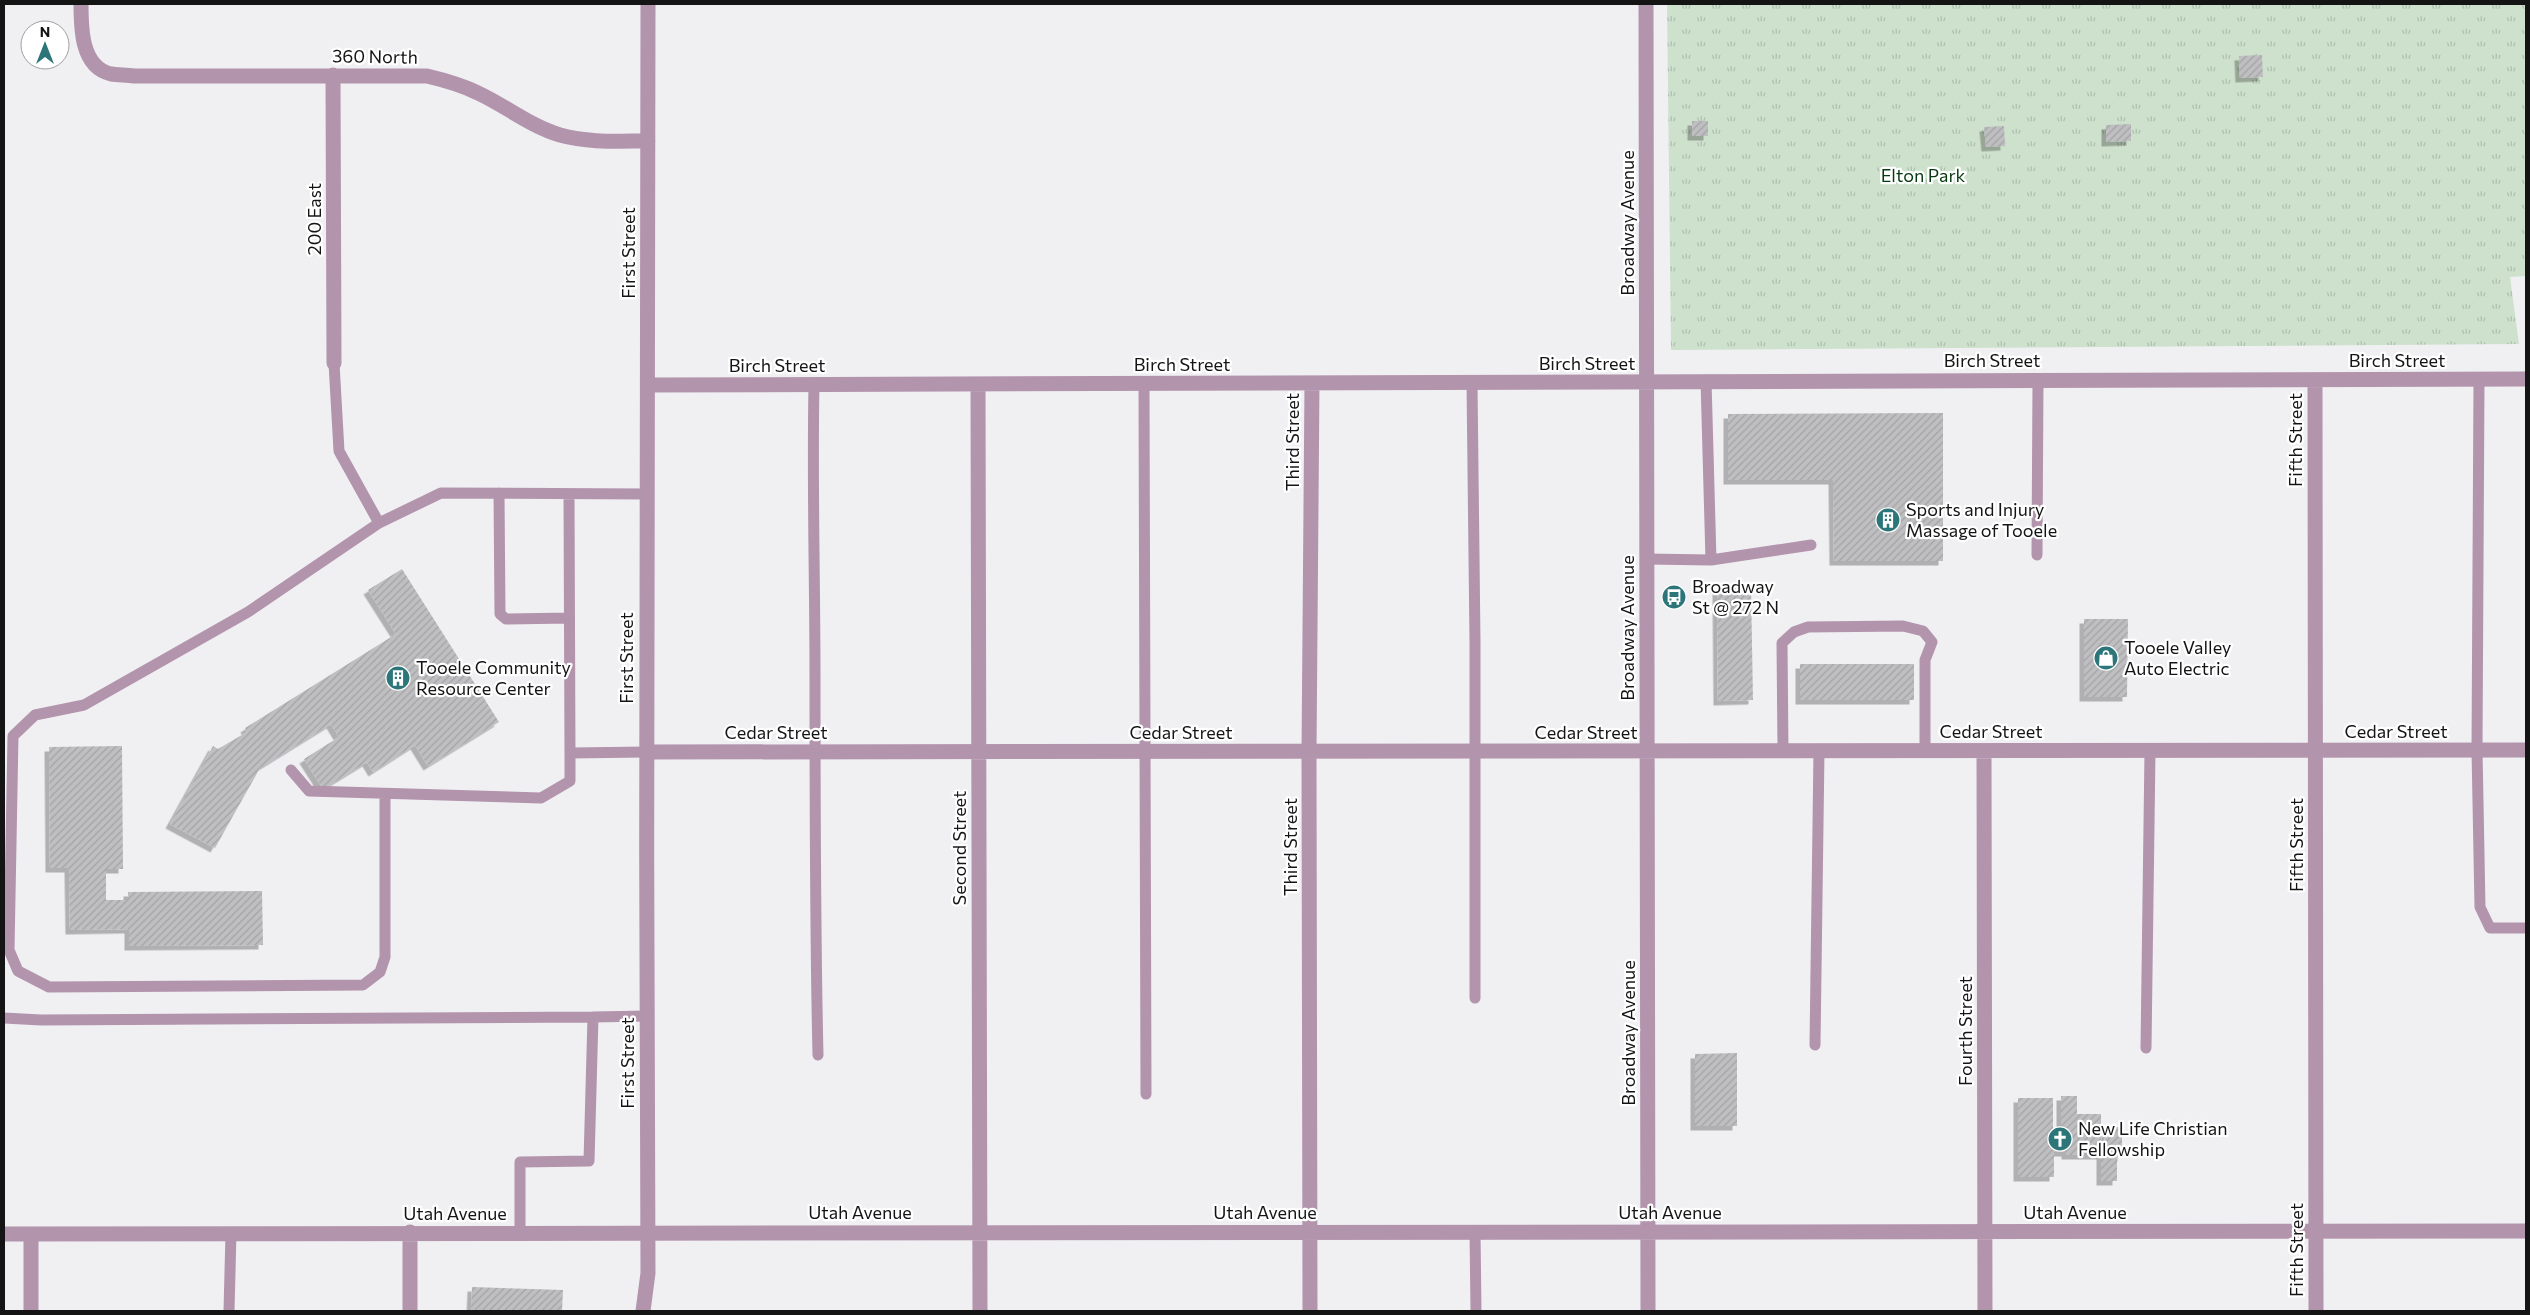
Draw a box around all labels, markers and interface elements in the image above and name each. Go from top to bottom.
north arrow [20,20,70,70]
text: N [40,23,50,40]
street label: 360 North [332,44,418,68]
street label: Broadway Avenue [1616,150,1638,296]
park label: Elton Park [1881,164,1966,186]
street label: 200 East [303,183,325,255]
street label: First Street [617,207,639,299]
street label: Birch Street [1944,349,2040,371]
street label: Birch Street [2349,349,2445,371]
street label: Birch Street [1539,352,1635,374]
street label: Birch Street [1134,353,1230,375]
street label: Birch Street [729,354,825,376]
street label: Third Street [1281,393,1303,491]
street label: Fifth Street [2284,393,2306,487]
place label: Sports and Injury Massage of Tooele [1906,498,2057,541]
building icon: Sports and Injury Massage of Tooele [1875,507,1901,533]
street label: Broadway Avenue [1616,555,1638,701]
place label: Broadway St @ 272 N [1692,575,1779,618]
bus stop icon: Broadway St @ 272 N [1661,584,1687,610]
street label: First Street [615,612,637,704]
place label: Tooele Valley Auto Electric [2124,636,2231,679]
shop icon: Tooele Valley Auto Electric [2093,645,2119,671]
place label: Tooele Community Resource Center [416,656,571,699]
building icon: Tooele Community Resource Center [385,665,411,691]
street label: Cedar Street [1939,720,2043,742]
street label: Cedar Street [2344,720,2448,742]
street label: Cedar Street [724,721,828,743]
street label: Cedar Street [1129,721,1233,743]
street label: Cedar Street [1534,721,1638,743]
street label: Second Street [948,791,970,905]
street label: Third Street [1279,798,1301,896]
street label: Fifth Street [2285,798,2307,892]
street label: Broadway Avenue [1617,960,1639,1106]
street label: Fourth Street [1954,976,1976,1086]
street label: First Street [616,1017,638,1109]
place label: New Life Christian Fellowship [2078,1117,2228,1160]
church icon: New Life Christian Fellowship [2047,1126,2073,1152]
street label: Utah Avenue [808,1201,912,1223]
street label: Utah Avenue [1213,1201,1317,1223]
street label: Utah Avenue [1618,1201,1722,1223]
street label: Utah Avenue [2023,1201,2127,1223]
street label: Utah Avenue [403,1202,507,1224]
street label: Fifth Street [2285,1203,2307,1297]

